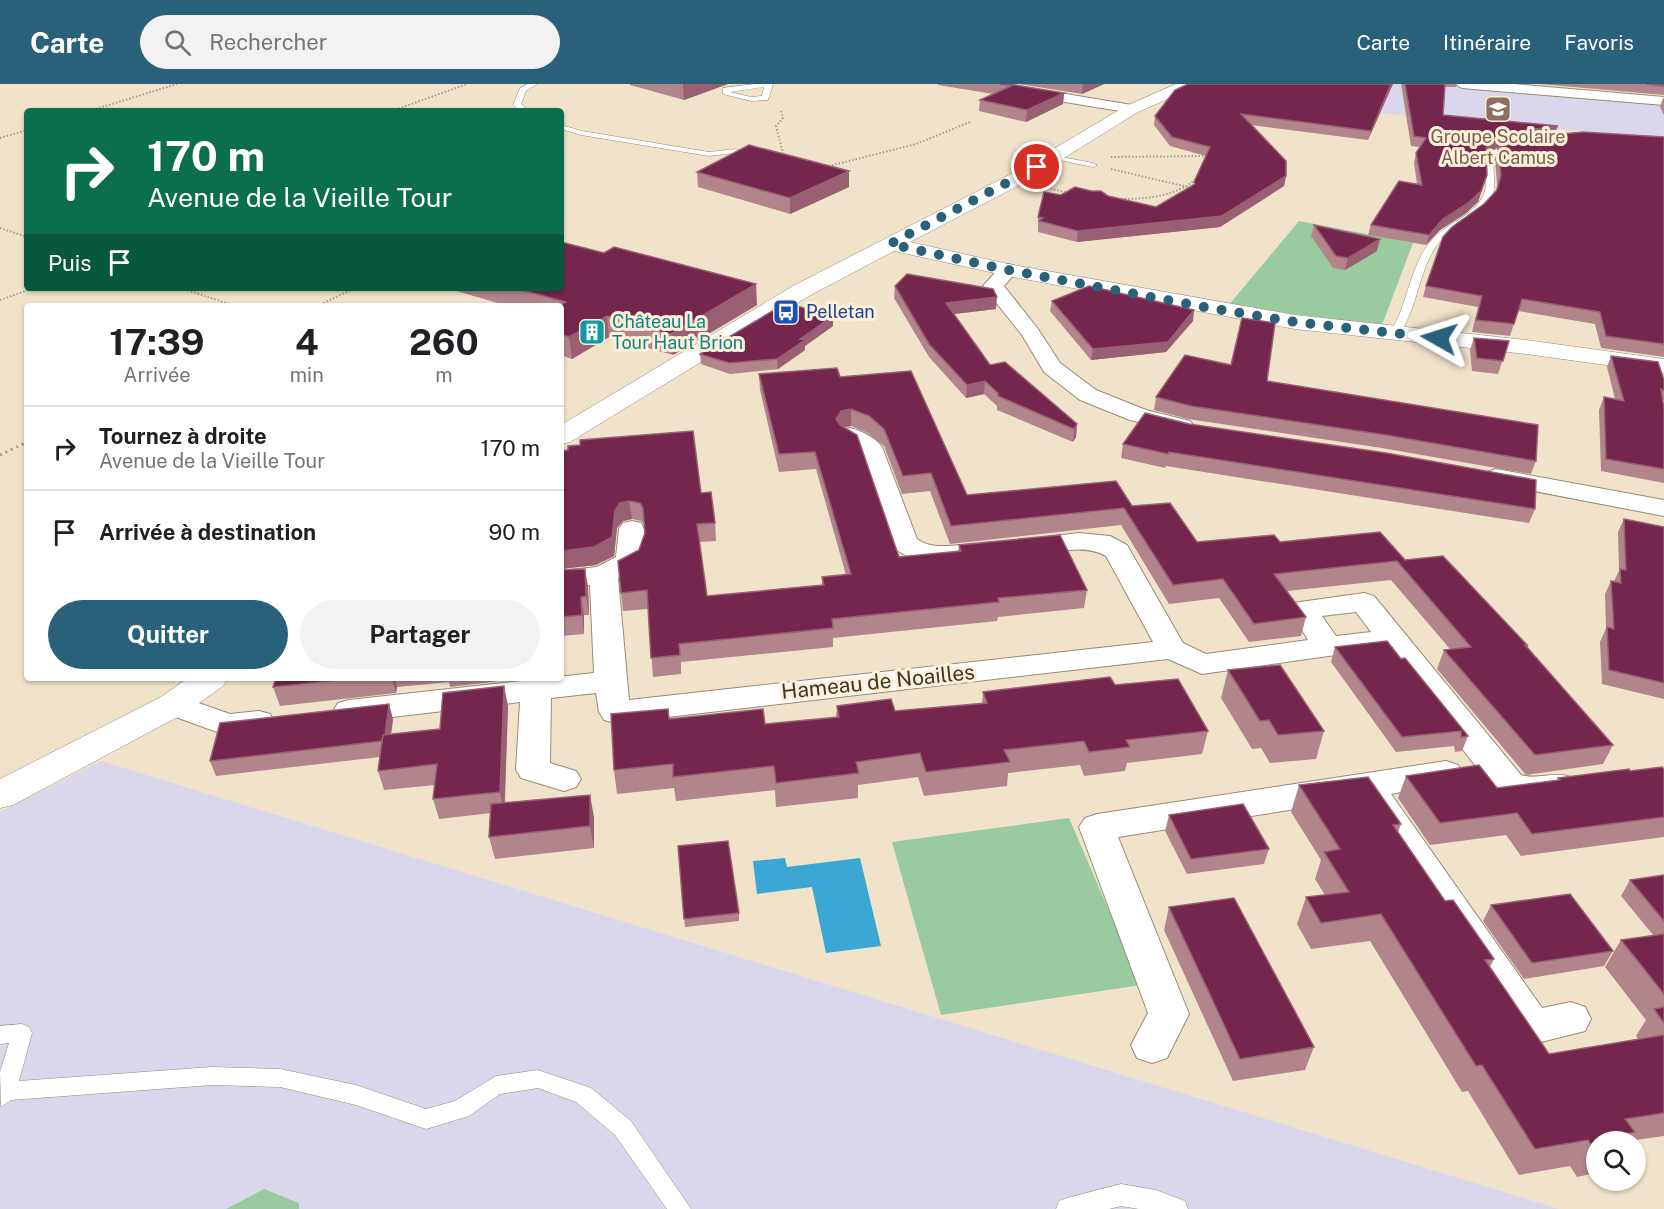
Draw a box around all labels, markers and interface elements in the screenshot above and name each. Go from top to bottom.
search box [140,15,560,69]
text: Carte [30,26,104,59]
icon: search [161,26,194,59]
text: Rechercher [209,29,327,55]
text: Carte [1356,30,1410,55]
text: Itinéraire [1443,30,1531,55]
text: Favoris [1564,30,1634,55]
school or university icon: Groupe Scolaire Albert Camus [1483,94,1513,124]
place label: Groupe Scolaire Albert Camus [1431,126,1565,168]
text: 170 m [147,131,265,180]
icon: right [48,132,126,210]
pin [1011,141,1062,192]
icon: arrive [1020,150,1053,183]
text: Avenue de la Vieille Tour [147,181,452,213]
icon: arrive [103,246,136,279]
text: Puis [48,250,91,276]
bus stop icon: Pelletan [771,297,801,327]
place label: Pelletan [806,301,875,322]
position arrow [1407,306,1471,370]
place label: Château La Tour Haut Brion [612,311,743,353]
building icon: Château La Tour Haut Brion [577,317,607,347]
text: 17:39 [109,321,204,363]
text: 4 [295,321,319,363]
text: 260 [409,321,479,363]
text: Arrivée [123,363,191,387]
text: min [290,363,324,387]
text: m [435,363,452,387]
text: Tournez à droite [99,423,267,449]
icon: right [48,432,81,465]
text: 170 m [480,435,540,461]
text: Avenue de la Vieille Tour [99,449,325,473]
icon: arrive [48,516,81,549]
text: Arrivée à destination [99,519,316,545]
text: 90 m [489,519,540,545]
button: Quitter [48,600,288,669]
button: Partager [300,600,540,669]
street label: Hameau de Noailles [780,659,976,704]
map controls [1586,1131,1646,1191]
button: search [1586,1131,1646,1191]

